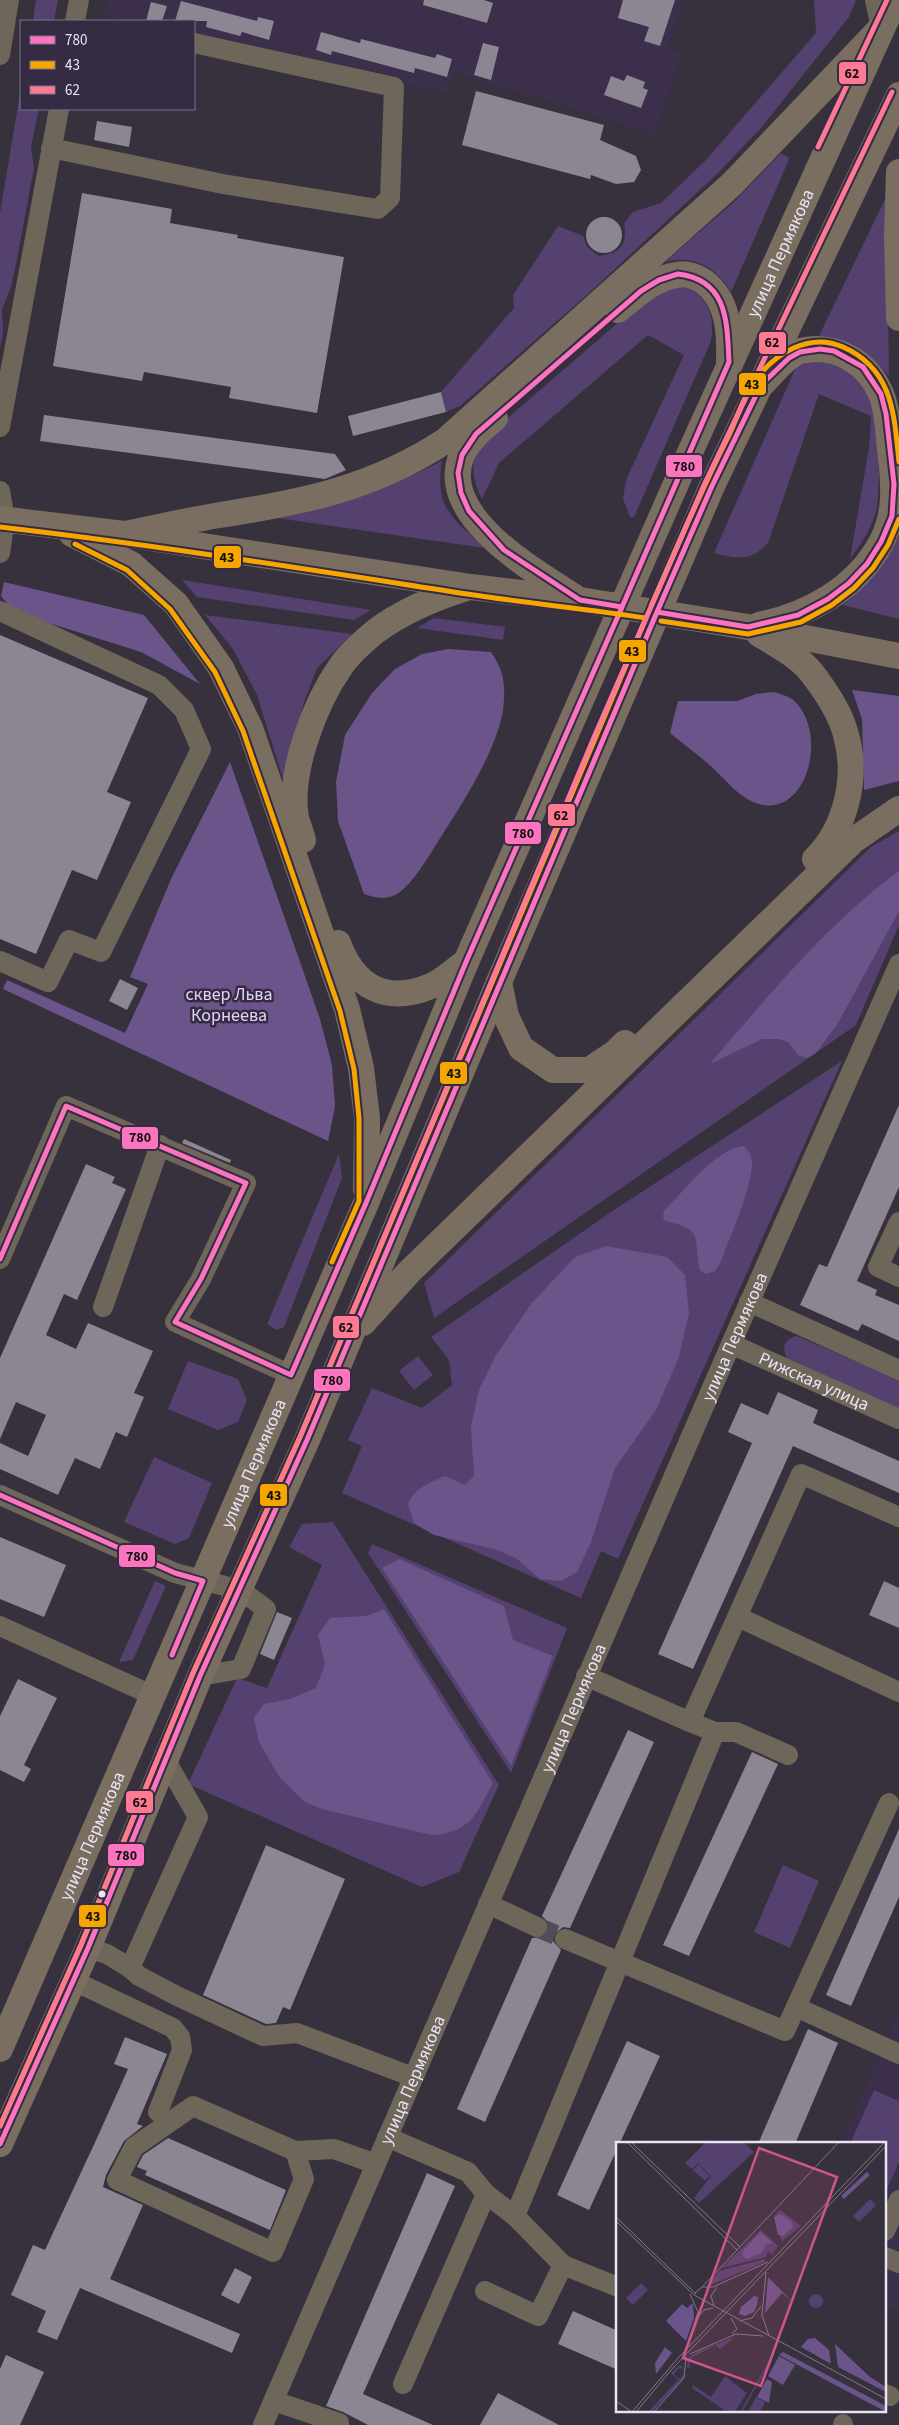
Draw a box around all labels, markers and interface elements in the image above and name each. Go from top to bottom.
legend [20,20,195,110]
text: 780 [65,30,87,51]
text: 43 [65,55,80,76]
line badge: 62 [838,61,867,85]
text: 62 [845,64,859,84]
text: 62 [65,80,80,101]
street label: улица Пермякова [741,185,821,322]
line badge: 62 [758,331,787,355]
text: 62 [765,333,779,353]
line badge: 43 [738,372,767,396]
text: 43 [745,375,759,395]
line badge: 780 [665,454,703,478]
text: 780 [673,457,695,477]
line badge: 43 [213,545,242,569]
text: 43 [220,548,234,568]
line badge: 43 [618,639,647,663]
text: 43 [625,642,639,662]
line badge: 62 [547,803,576,827]
text: 62 [554,806,568,826]
line badge: 780 [504,821,542,845]
text: 780 [512,824,534,844]
park label: сквер Льва Корнеева [185,982,273,1028]
line badge: 43 [439,1061,468,1085]
text: 43 [447,1064,461,1084]
line badge: 780 [121,1126,159,1150]
text: 780 [129,1128,151,1148]
street label: улица Пермякова [696,1268,774,1405]
line badge: 62 [332,1315,360,1339]
text: 62 [339,1318,353,1338]
street label: Рижская улица [755,1346,873,1417]
line badge: 780 [313,1368,351,1392]
text: 780 [321,1371,343,1391]
street label: улица Пермякова [215,1395,293,1532]
line badge: 43 [259,1483,288,1507]
text: 43 [267,1486,281,1506]
line badge: 780 [118,1544,156,1568]
text: 780 [126,1547,148,1567]
street label: улица Пермякова [535,1640,613,1777]
street label: улица Пермякова [54,1768,132,1905]
line badge: 62 [125,1790,154,1814]
text: 62 [133,1793,147,1813]
line badge: 780 [107,1843,145,1867]
text: 780 [115,1846,137,1866]
unlabelled marker [97,1889,107,1899]
line badge: 43 [78,1904,107,1928]
text: 43 [86,1907,100,1927]
street label: улица Пермякова [374,2012,452,2149]
inset map [616,2142,886,2412]

